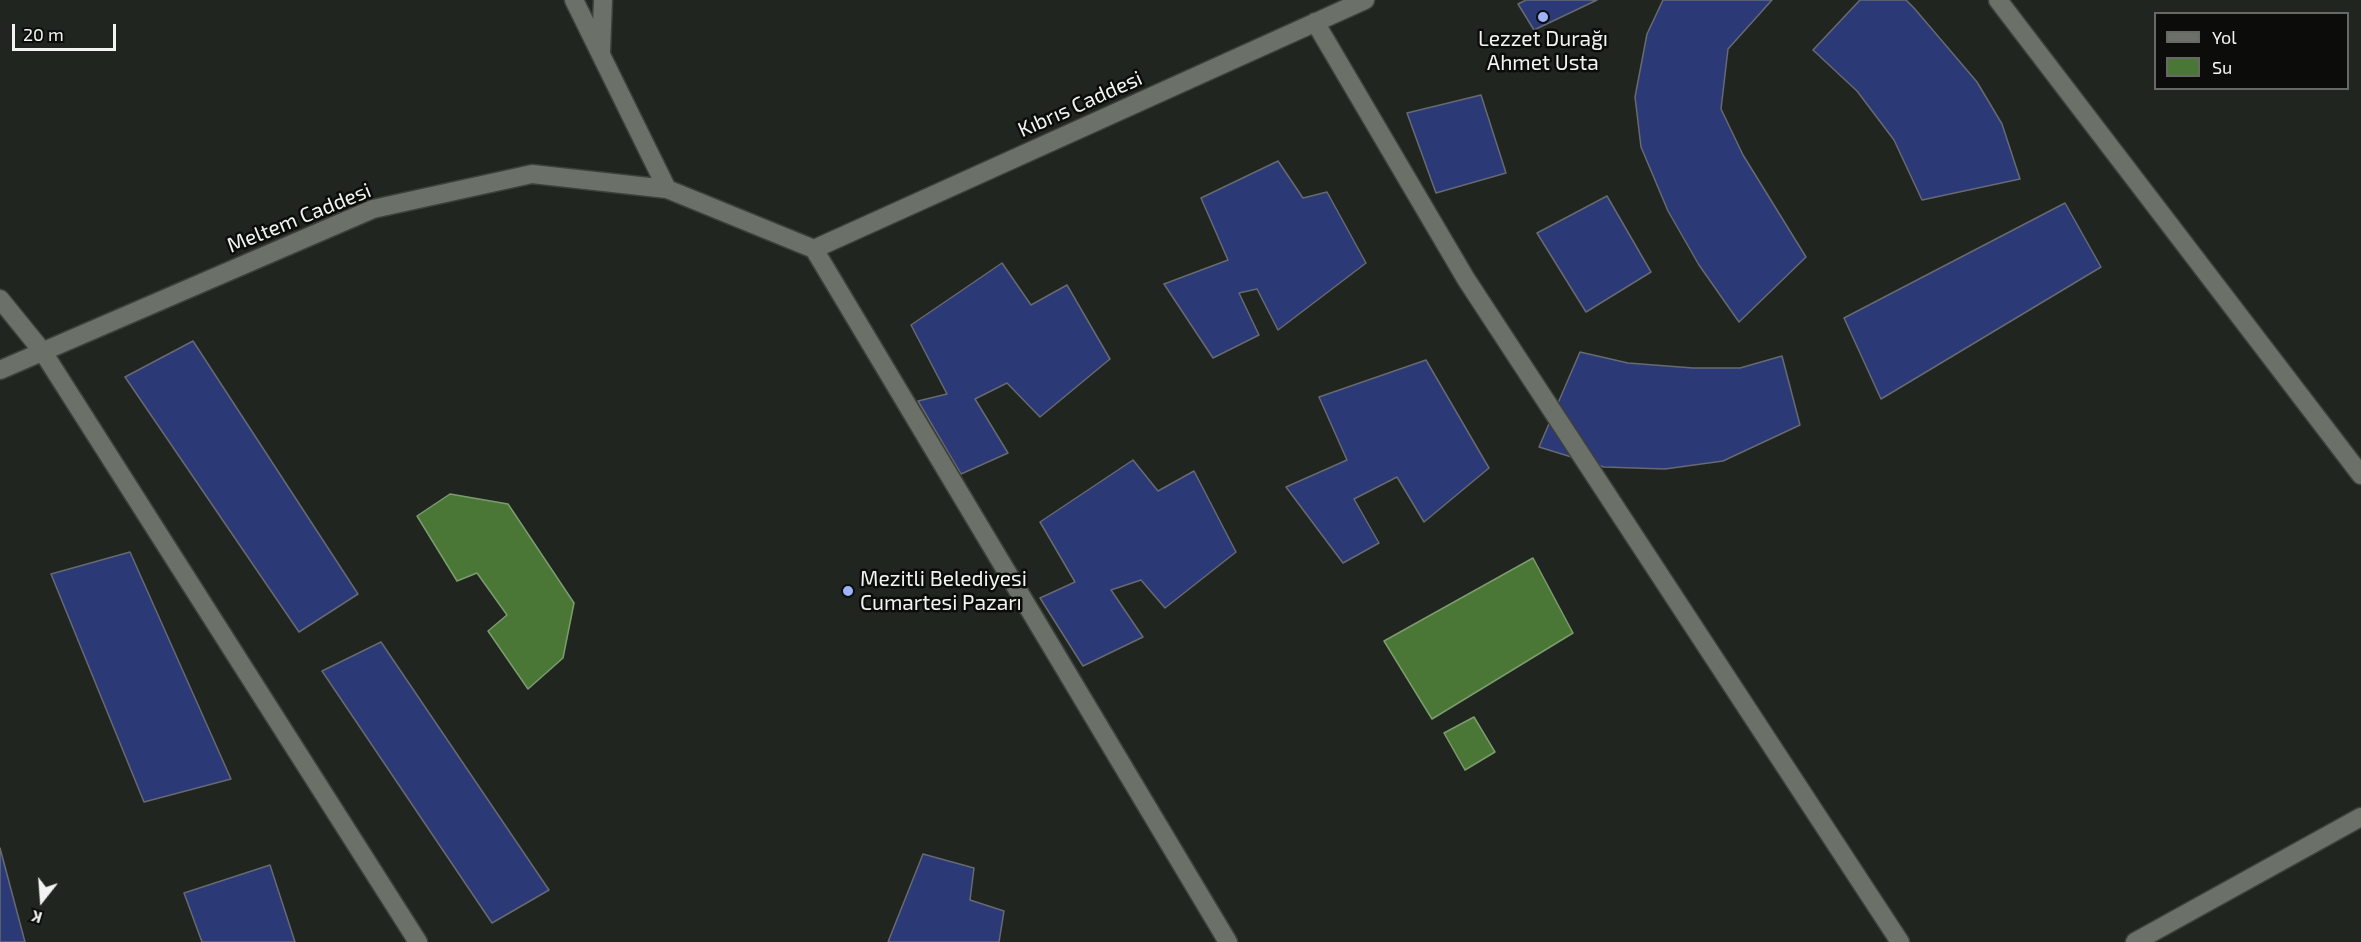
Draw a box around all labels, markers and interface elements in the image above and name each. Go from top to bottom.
marker: Lezzet Durağı Ahmet Usta [1536,10,1550,24]
scale bar [15,12,118,50]
legend [2154,12,2349,90]
text: 20 m [23,23,64,45]
place label: Lezzet Durağı Ahmet Usta [1478,26,1608,76]
text: Yol [2212,26,2237,48]
text: Su [2212,56,2232,78]
street label: Kıbrıs Caddesi [1014,65,1146,143]
street label: Meltem Caddesi [223,178,375,258]
place label: Mezitli Belediyesi Cumartesi Pazarı [860,566,1027,616]
marker: Mezitli Belediyesi Cumartesi Pazarı [841,584,855,598]
north arrow [12,870,72,930]
text: K [29,907,44,928]

